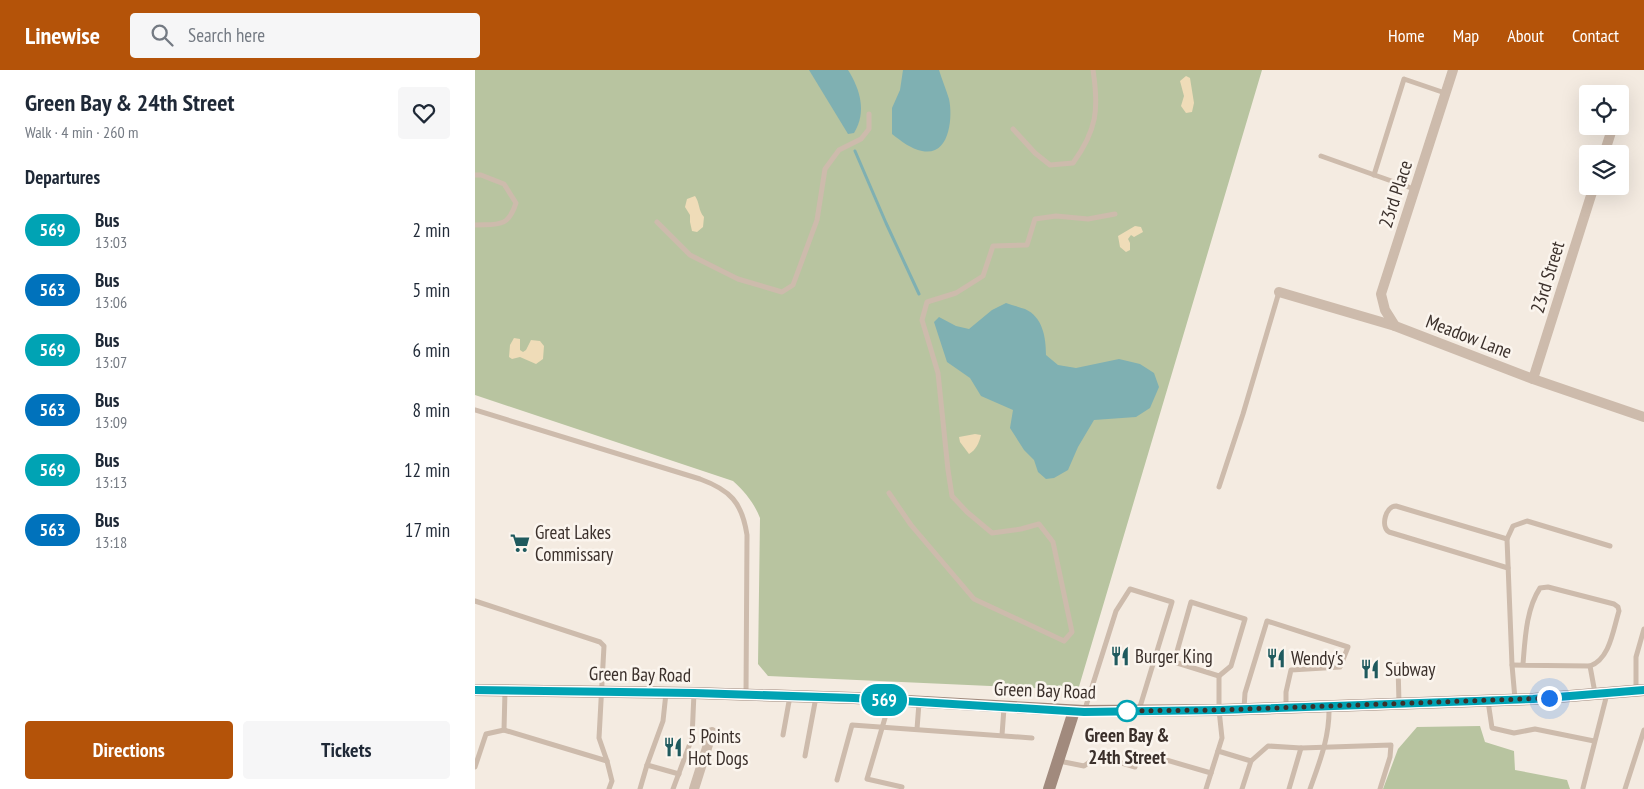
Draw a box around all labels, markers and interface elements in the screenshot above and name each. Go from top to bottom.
search box [130,13,480,58]
text: Linewise [25,20,100,51]
icon: search [148,21,176,49]
text: Search here [188,23,265,47]
text: Home [1388,24,1425,47]
text: Map [1453,24,1479,47]
text: About [1507,24,1544,47]
text: Contact [1572,24,1619,47]
map controls [1579,85,1629,195]
button: locate [1579,85,1629,135]
text: Green Bay & 24th Street [25,87,235,118]
button: heart [398,87,450,139]
text: Walk · 4 min · 260 m [25,122,138,142]
button: layers [1579,145,1629,195]
street label: 23rd Place [1373,157,1417,231]
text: Departures [25,165,100,189]
text: Bus [95,208,119,232]
text: 569 [40,218,65,241]
text: 2 min [413,218,450,242]
text: 13:03 [95,232,127,252]
street label: 23rd Street [1525,237,1570,316]
text: Bus [95,268,119,292]
text: 563 [40,278,65,301]
text: 5 min [413,278,450,302]
text: 13:06 [95,292,127,312]
street label: Meadow Lane [1423,309,1515,363]
text: Bus [95,328,119,352]
text: 569 [40,338,65,361]
text: 6 min [413,338,450,362]
text: 13:07 [95,352,127,372]
text: Bus [95,388,119,412]
text: 563 [40,398,65,421]
text: 8 min [413,398,450,422]
text: 13:09 [95,412,127,432]
text: Bus [95,448,119,472]
text: 569 [40,458,65,481]
text: 12 min [404,458,450,482]
text: 13:13 [95,472,127,492]
text: Bus [95,508,119,532]
text: 563 [40,518,65,541]
text: 17 min [405,518,450,542]
place label: Great Lakes Commissary [535,520,614,566]
text: 13:18 [95,532,127,552]
supermarket icon: Great Lakes Commissary [509,532,531,554]
place label: Burger King [1135,644,1213,668]
restaurant icon: Burger King [1109,645,1131,667]
place label: Wendy's [1291,646,1344,670]
restaurant icon: Wendy's [1265,647,1287,669]
place label: Subway [1385,657,1436,681]
restaurant icon: Subway [1359,658,1381,680]
street label: Green Bay Road [589,661,691,687]
street label: Green Bay Road [994,676,1096,704]
line badge: 569 [855,684,913,716]
your location [1537,686,1562,711]
text: 569 [871,688,897,711]
marker: Green Bay & 24th Street [1116,700,1138,722]
button: Directions [25,721,233,779]
button: Tickets [243,721,450,779]
place label: Green Bay & 24th Street [1085,723,1169,769]
place label: 5 Points Hot Dogs [688,724,748,770]
restaurant icon: 5 Points Hot Dogs [662,736,684,758]

